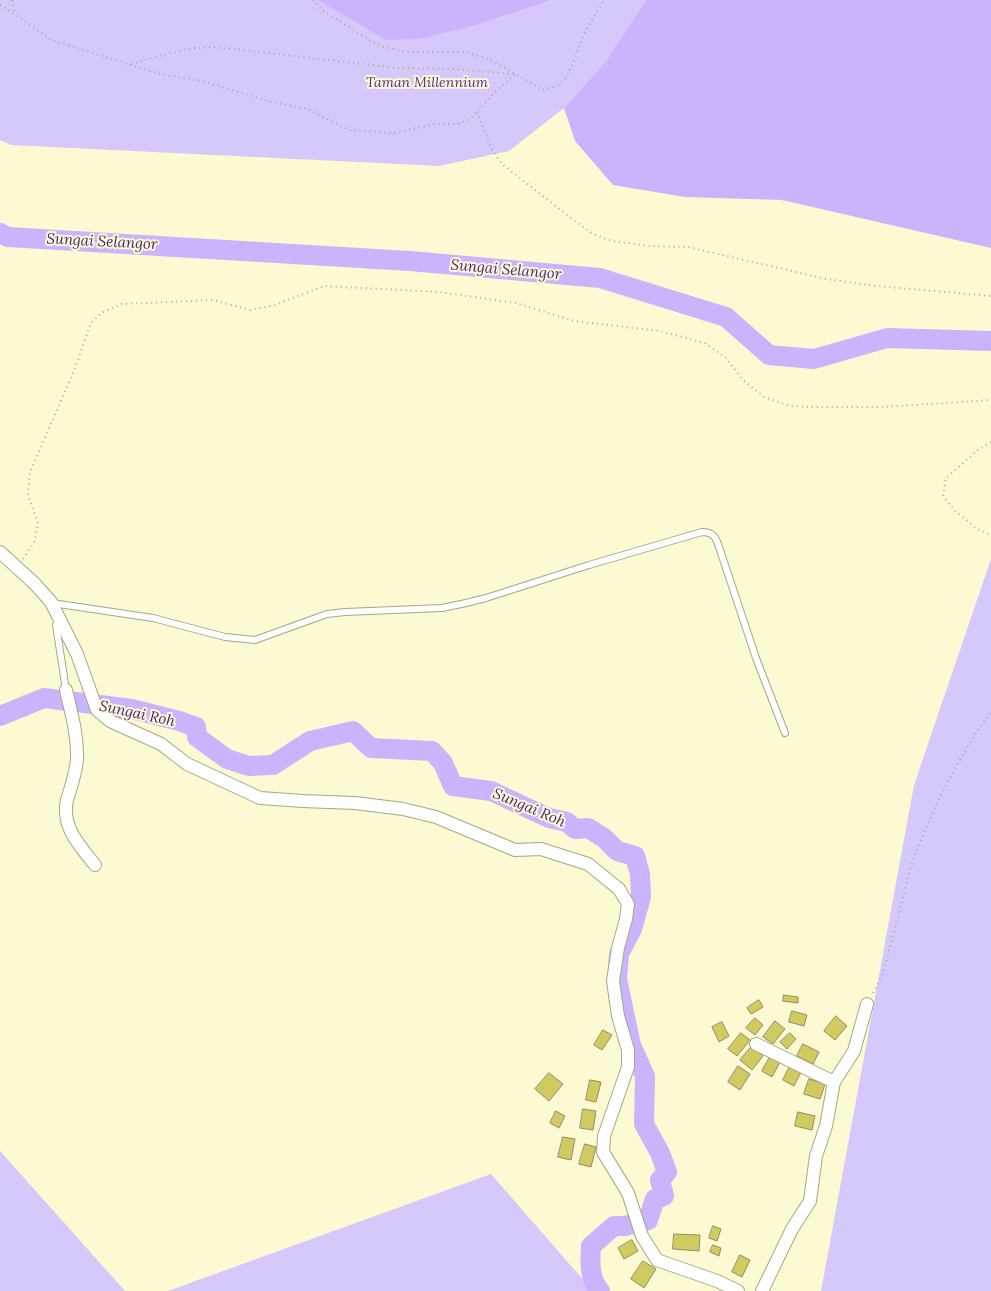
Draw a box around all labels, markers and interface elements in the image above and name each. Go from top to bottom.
park label: Taman Millennium [366,75,488,91]
water label: Sungai Selangor [46,230,158,254]
water label: Sungai Selangor [450,256,562,284]
water label: Sungai Roh [97,697,177,731]
water label: Sungai Roh [490,785,568,831]

